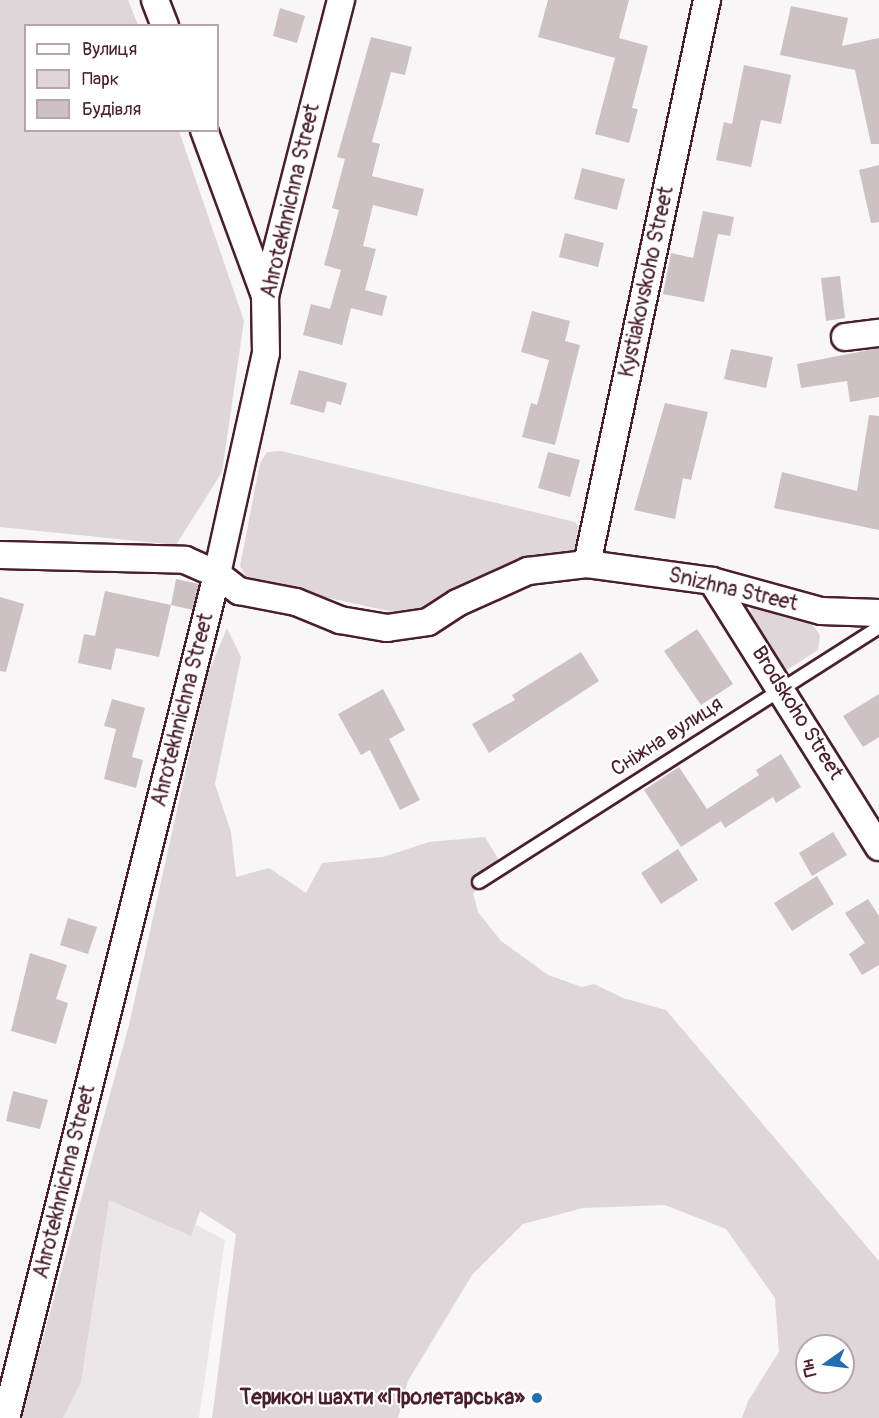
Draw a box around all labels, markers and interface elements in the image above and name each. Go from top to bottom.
legend [24,24,219,132]
text: Вулиця [82,38,137,61]
text: Парк [82,68,119,91]
text: Будівля [82,98,141,121]
street label: Ahrotekhnichna Street [256,101,326,301]
street label: Kystiakovskoho Street [614,184,680,380]
street label: Snizhna Street [666,563,800,617]
street label: Ahrotekhnichna Street [147,611,219,809]
street label: Brodskoho Street [746,642,848,784]
street label: Сніжна вулиця [606,692,728,782]
street label: Ahrotekhnichna Street [29,1083,101,1281]
north arrow [795,1334,855,1394]
text: Пн [798,1357,821,1379]
place label: Терикон шахти «Пролетарська» [240,1385,525,1411]
marker: Терикон шахти «Пролетарська» [530,1391,544,1405]

